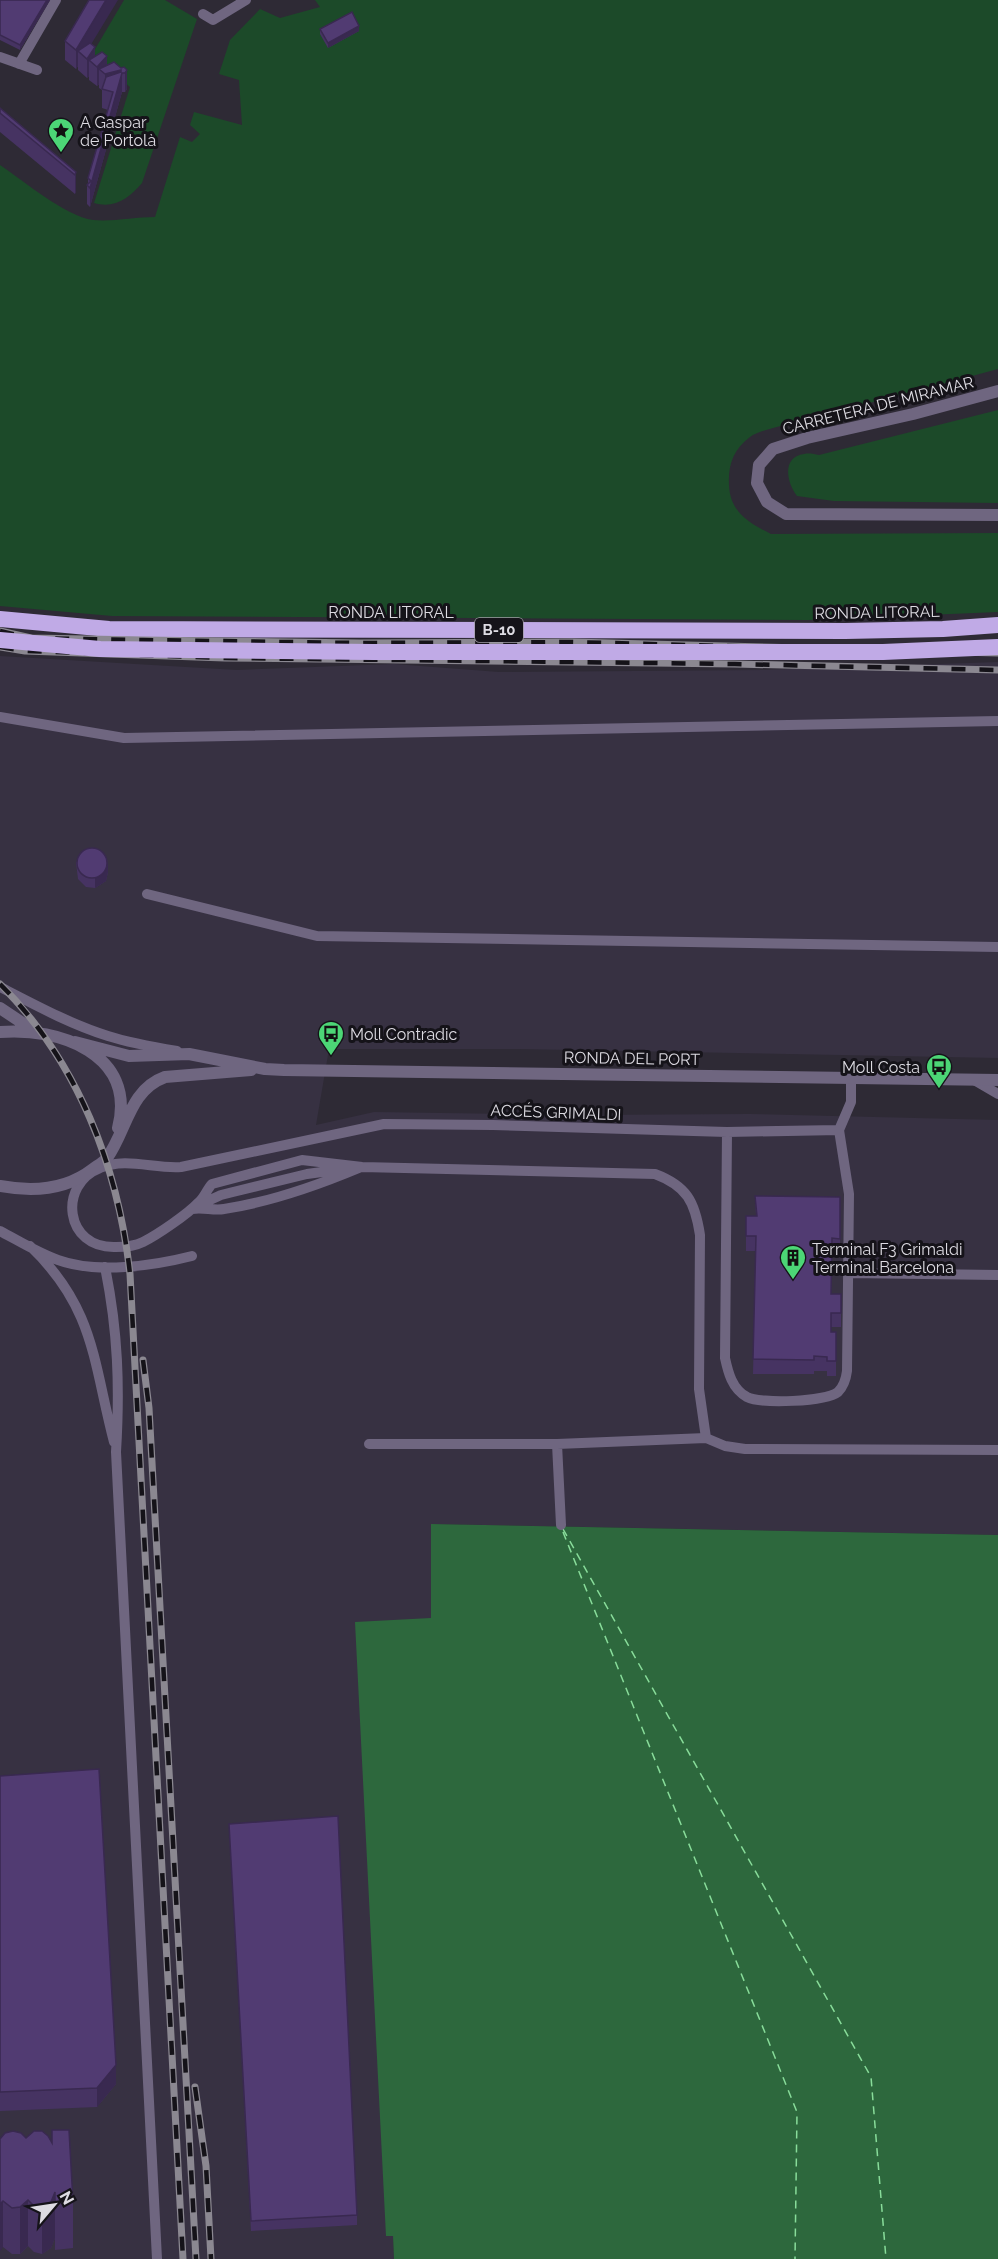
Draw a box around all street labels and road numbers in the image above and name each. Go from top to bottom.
street label: CARRETERA DE MIRAMAR [781,373,976,438]
street label: RONDA LITORAL [814,602,941,623]
street label: RONDA LITORAL [328,603,454,622]
road number: B-10 [475,618,523,642]
street label: RONDA DEL PORT [564,1048,701,1069]
street label: ACCÉS GRIMALDI [490,1100,622,1124]

